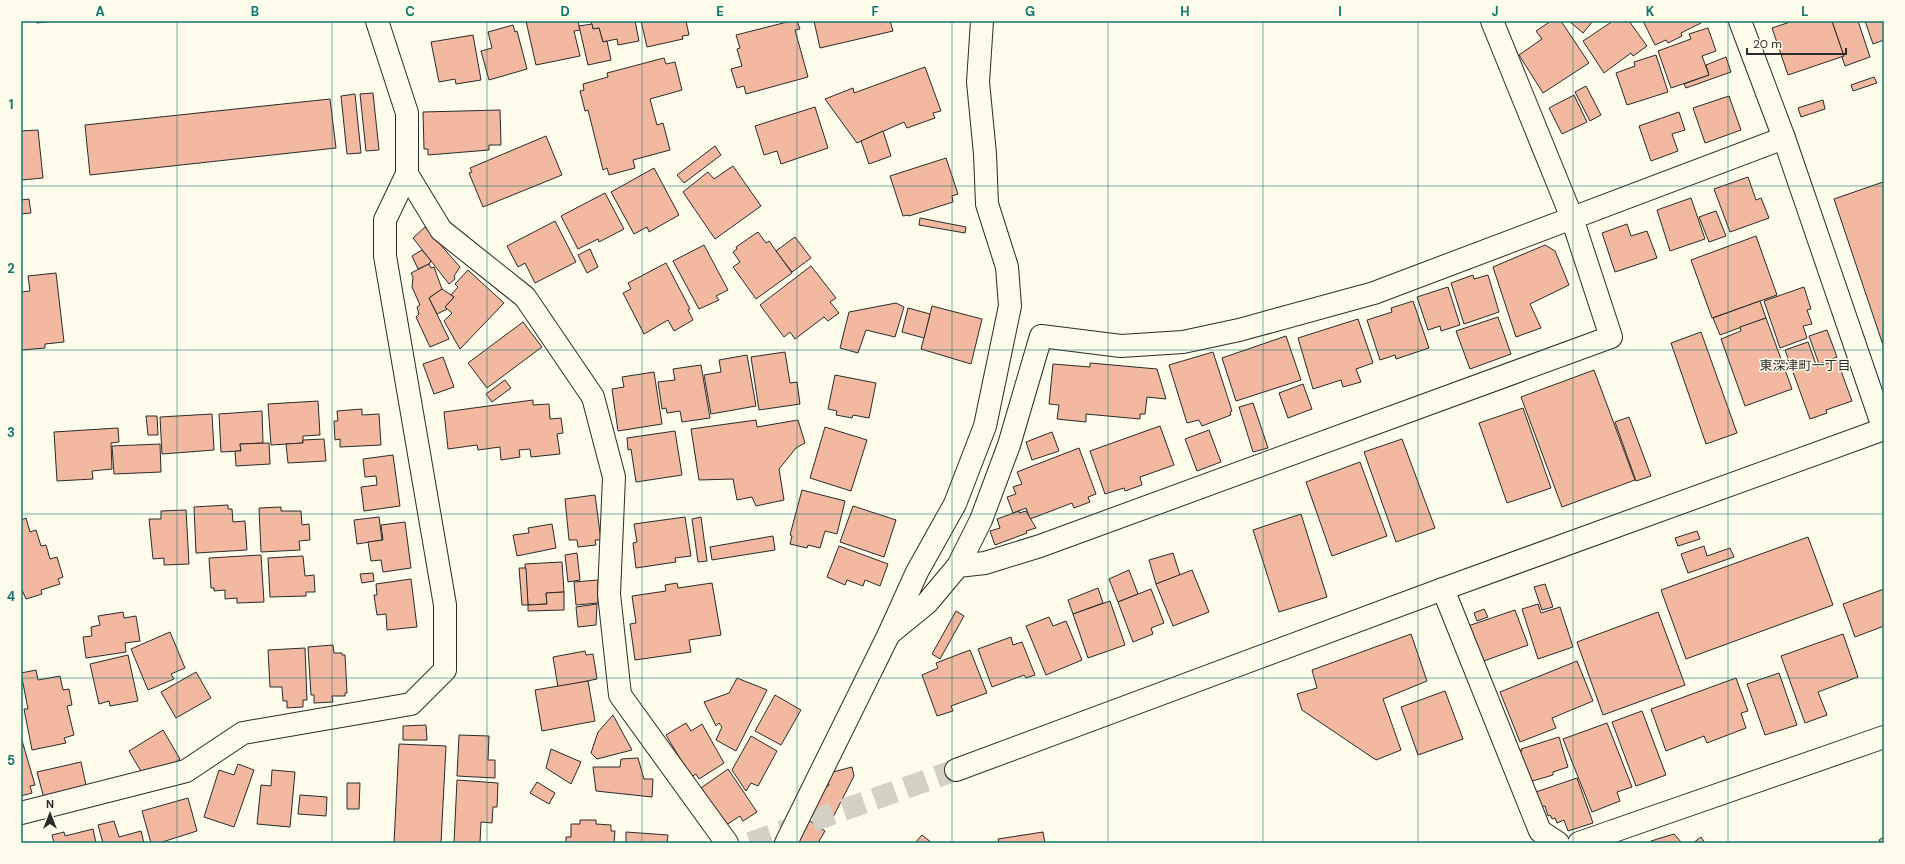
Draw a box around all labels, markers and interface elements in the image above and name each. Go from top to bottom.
text: A [95,3,105,20]
text: B [251,3,259,20]
text: C [405,3,415,20]
text: D [560,3,570,20]
text: E [716,3,724,20]
text: F [871,3,879,20]
text: G [1025,3,1035,20]
text: H [1180,3,1190,20]
text: I [1338,3,1342,20]
text: J [1491,3,1499,20]
text: K [1646,3,1655,20]
text: L [1801,3,1809,20]
scale bar [1747,30,1846,56]
text: 20 m [1753,36,1782,52]
text: 1 [9,96,13,113]
text: 2 [7,260,15,277]
district label: 東深津町一丁目 [1759,357,1851,374]
text: 3 [7,424,15,441]
text: 4 [7,588,15,605]
text: 5 [7,752,15,769]
north arrow [30,794,70,834]
text: N [46,797,54,811]

